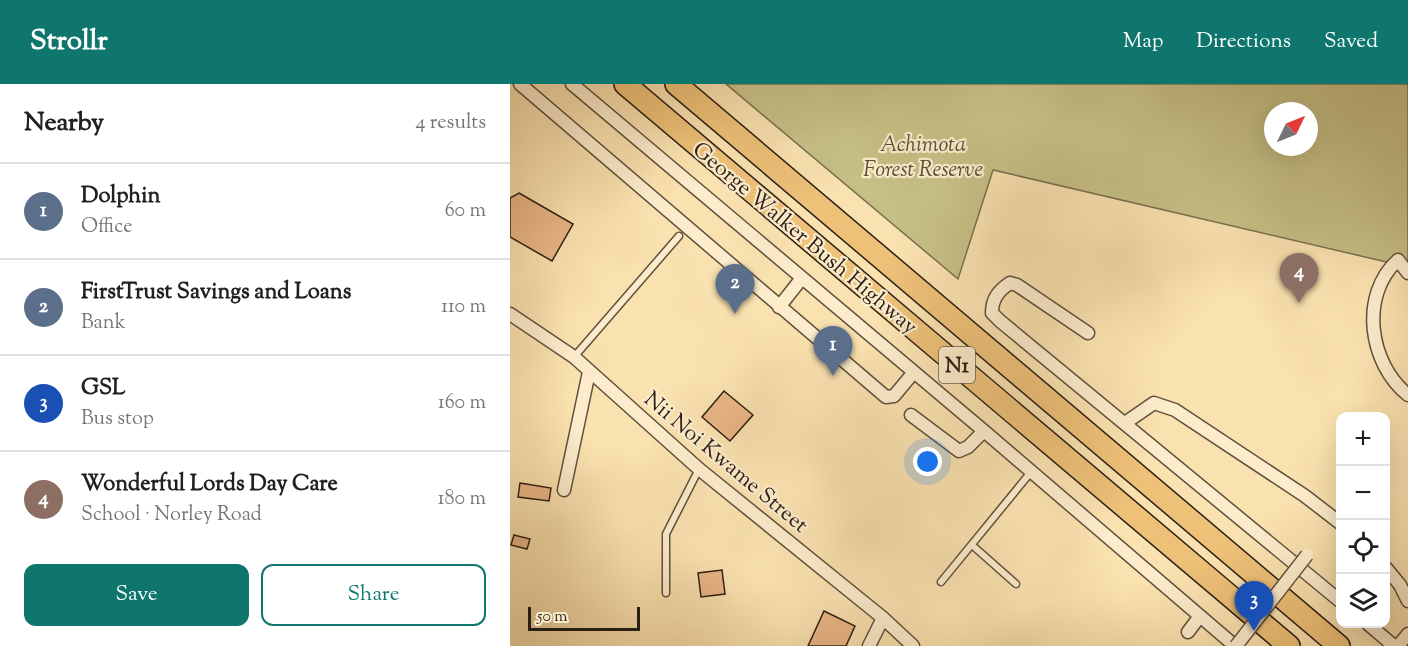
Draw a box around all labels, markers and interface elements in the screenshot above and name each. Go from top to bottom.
text: Strollr [30,22,108,62]
text: Map [1123,27,1163,57]
text: Directions [1196,27,1291,57]
text: Saved [1324,27,1378,57]
north arrow [1264,102,1318,156]
text: Nearby [24,105,104,142]
text: 4 results [415,109,486,138]
park label: Achimota Forest Reserve [863,130,983,187]
street label: George Walker Bush Highway [684,135,924,343]
text: Dolphin [81,181,161,213]
text: 1 [40,197,47,226]
text: 60 m [445,197,486,226]
text: Office [81,213,133,242]
pin: 4 [1280,254,1318,303]
pin: 2 [716,264,754,314]
text: FirstTrust Savings and Loans [81,277,351,309]
text: 2 [39,293,48,322]
text: 110 m [441,293,486,322]
text: Bank [81,309,126,338]
pin: 1 [814,326,852,376]
road number: N1 [939,347,975,383]
text: GSL [81,373,125,405]
street label: Nii Noi Kwame Street [636,385,815,542]
text: 3 [39,389,48,418]
text: 160 m [438,389,486,418]
text: Bus stop [81,405,154,434]
map controls [1336,412,1390,628]
button: + [1336,412,1390,466]
your location [913,447,942,476]
button: − [1336,466,1390,520]
text: Wonderful Lords Day Care [81,469,338,501]
text: 4 [38,485,49,514]
text: 180 m [438,485,486,514]
text: School · Norley Road [81,501,262,530]
button: locate [1336,520,1390,574]
button: Save [24,564,249,626]
button: Share [261,564,486,626]
button: layers [1336,574,1390,628]
pin: 3 [1234,582,1274,631]
scale bar [528,604,640,632]
text: 50 m [537,606,568,629]

